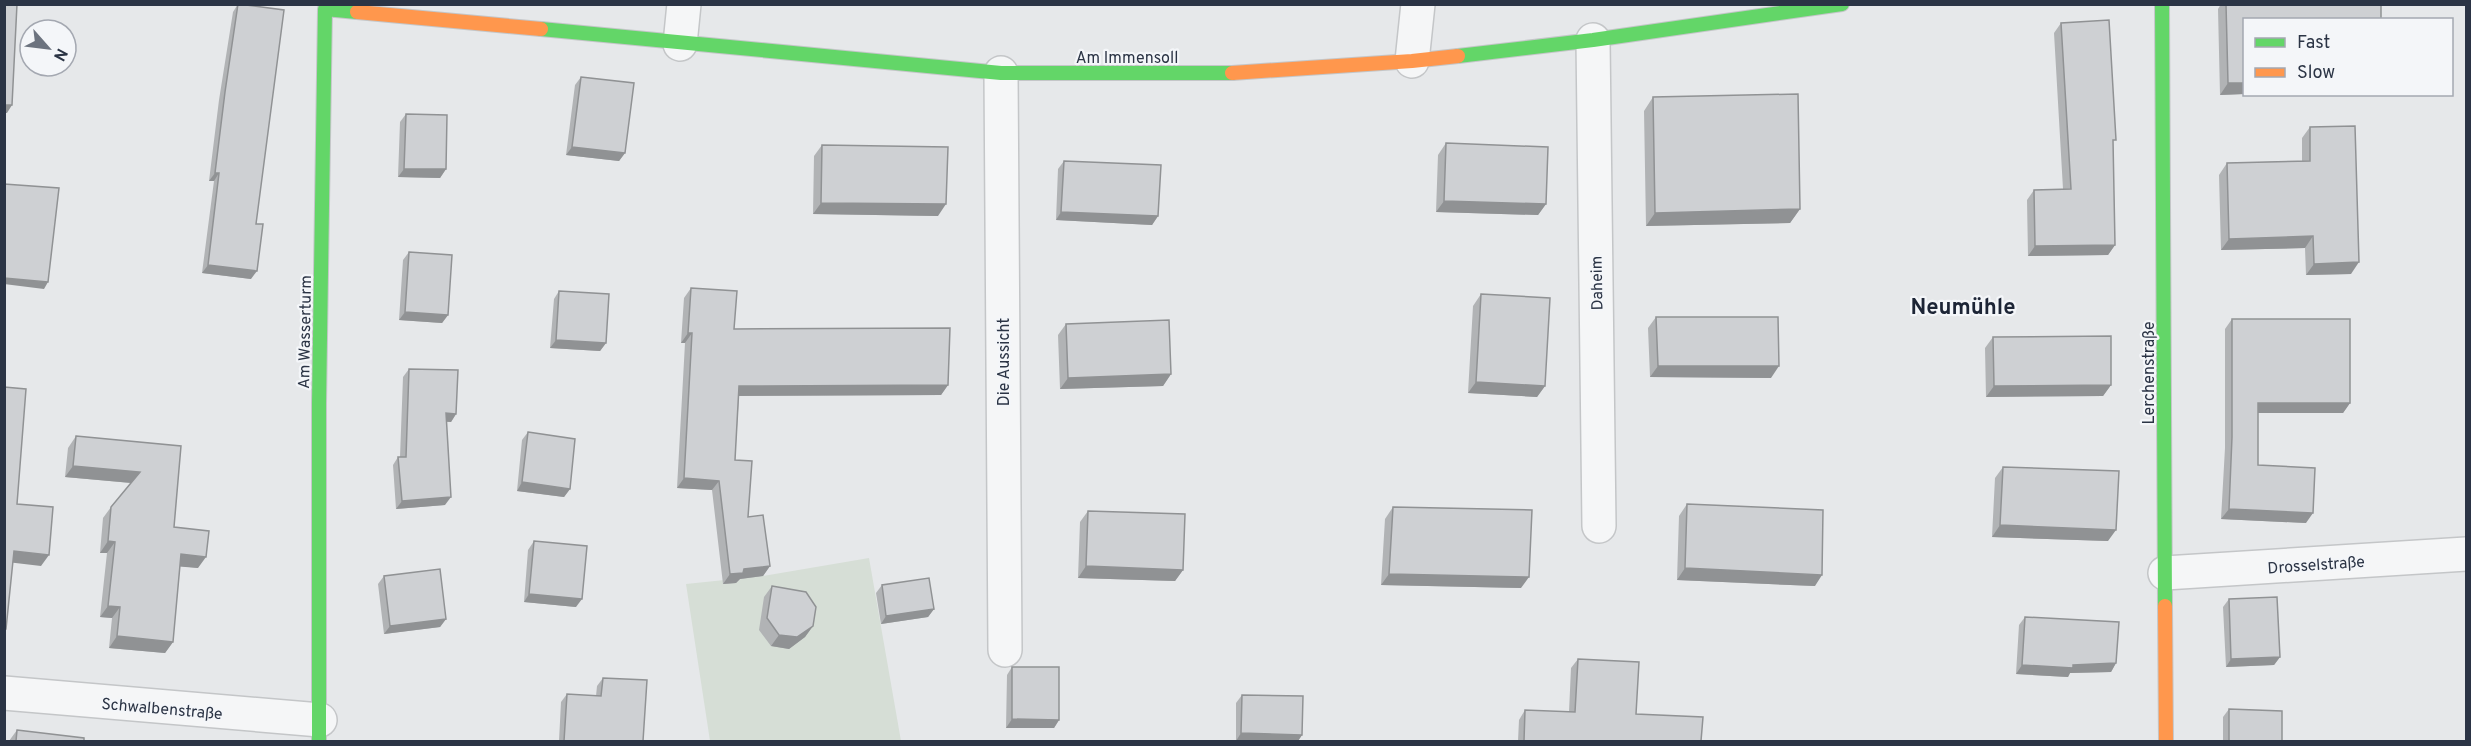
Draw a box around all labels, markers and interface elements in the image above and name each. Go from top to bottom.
north arrow [18,18,78,78]
legend [2243,18,2453,96]
text: Fast [2297,32,2330,55]
text: N [48,44,71,64]
street label: Am Immensoll [1076,49,1178,69]
text: Slow [2297,62,2335,85]
street label: Daheim [1588,256,1608,310]
street label: Am Wasserturm [295,275,317,389]
district label: Neumühle [1910,295,2016,322]
street label: Die Aussicht [995,318,1015,406]
street label: Lerchenstraße [2140,321,2160,425]
street label: Drosselstraße [2267,553,2366,579]
street label: Schwalbenstraße [100,695,223,725]

